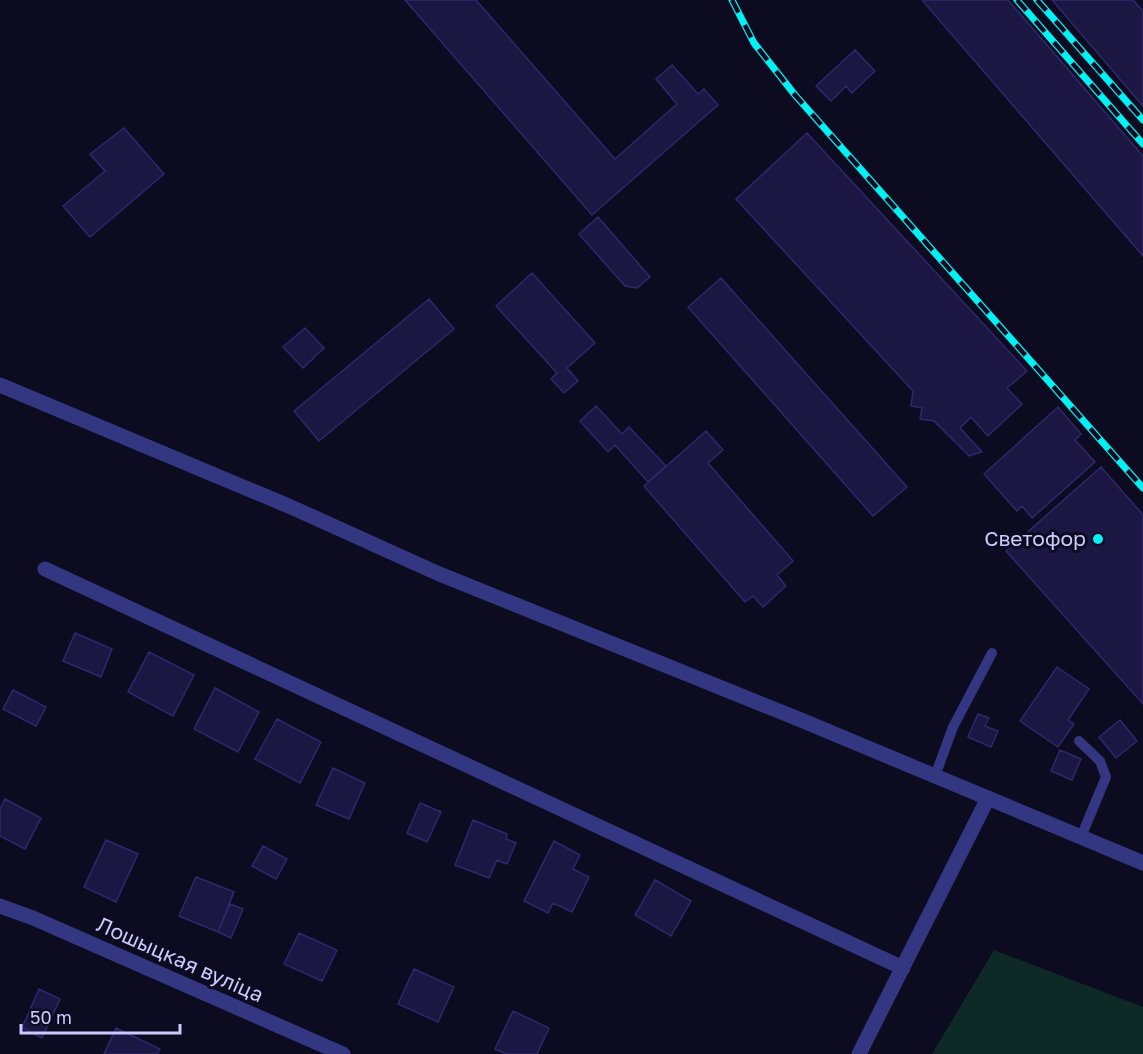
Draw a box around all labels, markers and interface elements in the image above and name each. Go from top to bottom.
place label: Светофор [984,525,1086,551]
marker: Светофор [1091,532,1105,546]
street label: Лошыцкая вуліца [93,911,268,1008]
scale bar [21,997,180,1035]
text: 50 m [30,1006,72,1028]

